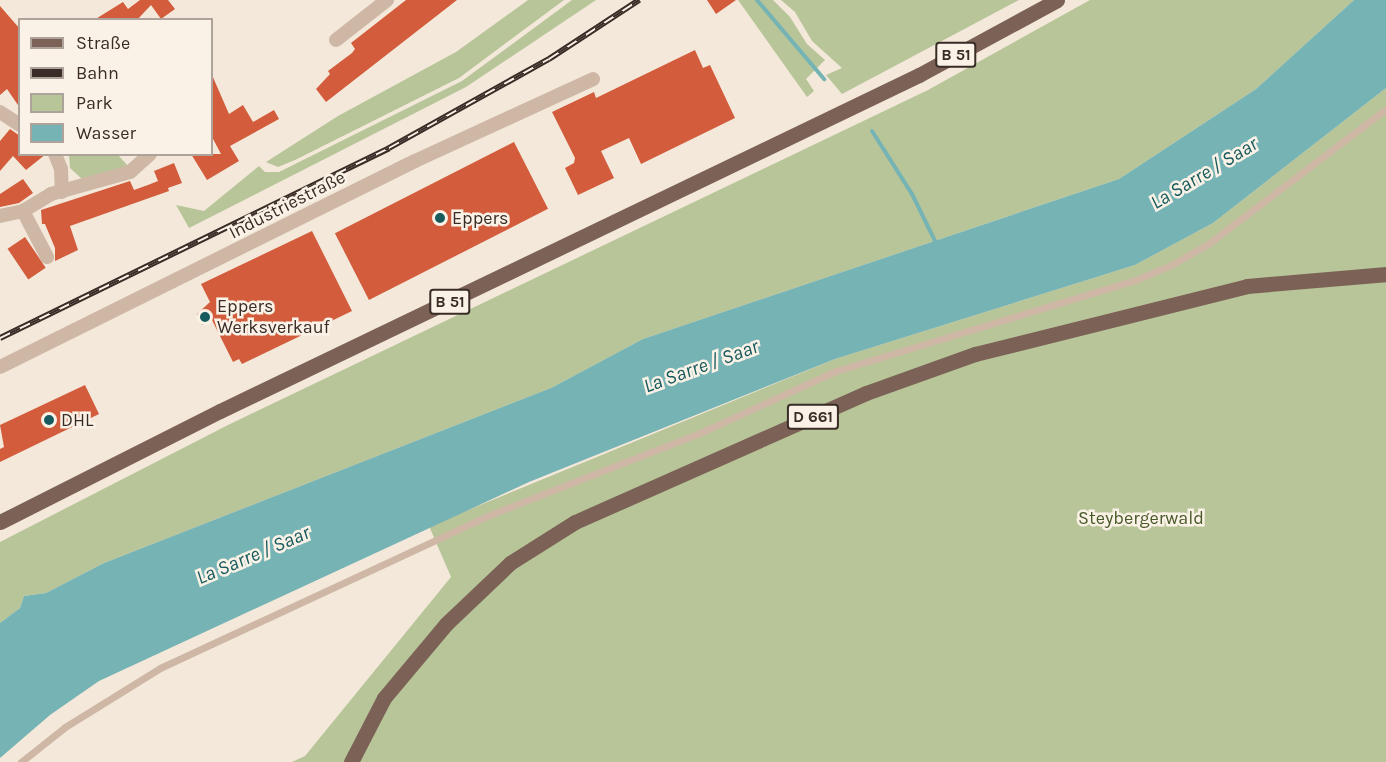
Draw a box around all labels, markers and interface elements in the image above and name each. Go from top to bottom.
legend [18,18,213,156]
text: Straße [76,32,130,54]
road number: B 51 [935,42,977,68]
text: Bahn [76,62,119,84]
text: Park [76,92,113,114]
text: Wasser [76,122,136,144]
water label: La Sarre / Saar [1146,132,1262,214]
street label: Industriestraße [225,166,349,244]
place label: Eppers [452,207,508,229]
marker: Eppers [433,211,447,225]
road number: B 51 [429,289,471,315]
place label: Eppers Werksverkauf [217,296,330,338]
marker: Eppers Werksverkauf [198,310,212,324]
water label: La Sarre / Saar [640,334,762,398]
road number: D 661 [786,404,840,430]
place label: DHL [61,409,93,431]
marker: DHL [42,413,56,427]
park label: Steybergerwald [1078,507,1204,529]
water label: La Sarre / Saar [193,520,313,590]

